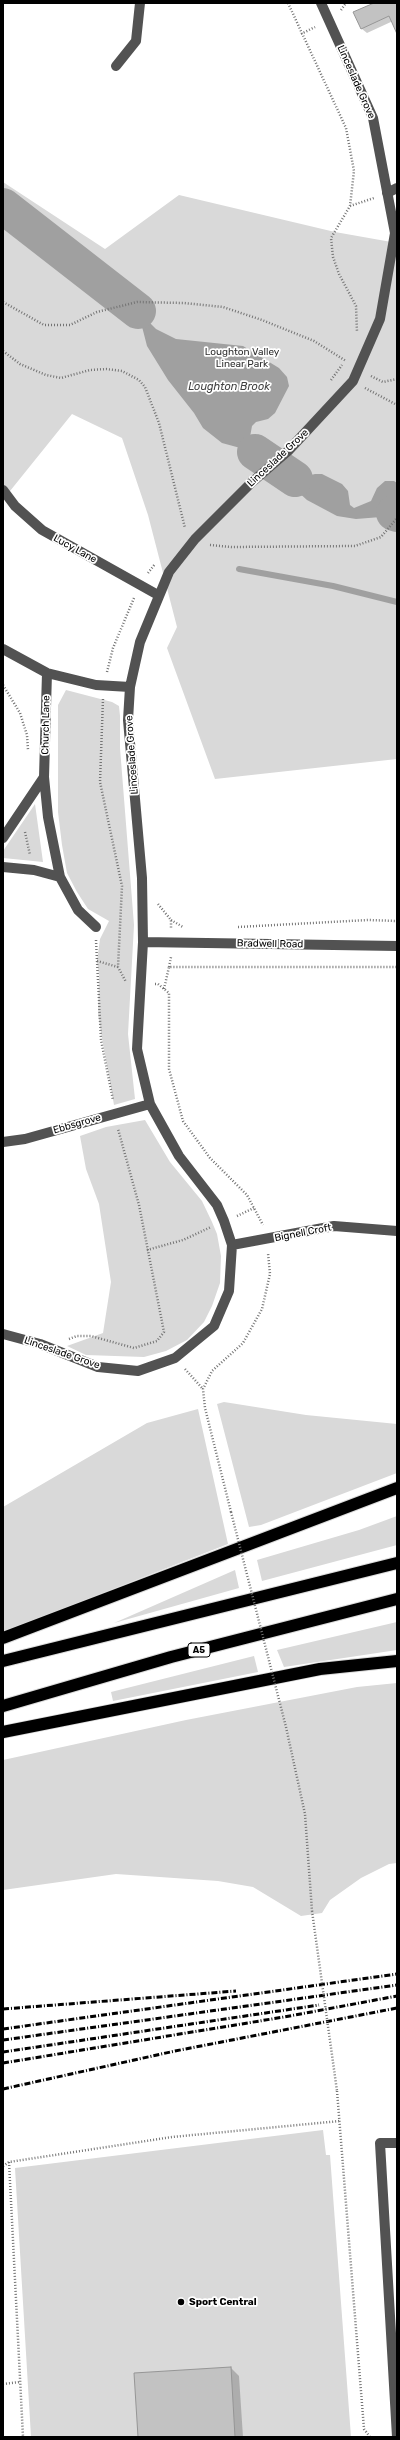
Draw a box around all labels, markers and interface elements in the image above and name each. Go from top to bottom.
street label: Linceslade Grove [334,43,378,121]
park label: Loughton Valley Linear Park [205,346,279,370]
water label: Loughton Brook [188,380,270,394]
street label: Linceslade Grove [245,427,311,489]
street label: Lucy Lane [51,532,99,566]
street label: Church Lane [39,695,53,755]
street label: Linceslade Grove [123,715,141,795]
street label: Bradwell Road [237,937,303,951]
street label: Ebbsgrove [52,1111,102,1137]
street label: Bignell Croft [273,1222,333,1244]
street label: Linceslade Grove [23,1334,101,1372]
road number: A5 [188,1643,210,1657]
place label: Sport Central [189,2296,257,2308]
marker: Sport Central [176,2297,186,2307]

